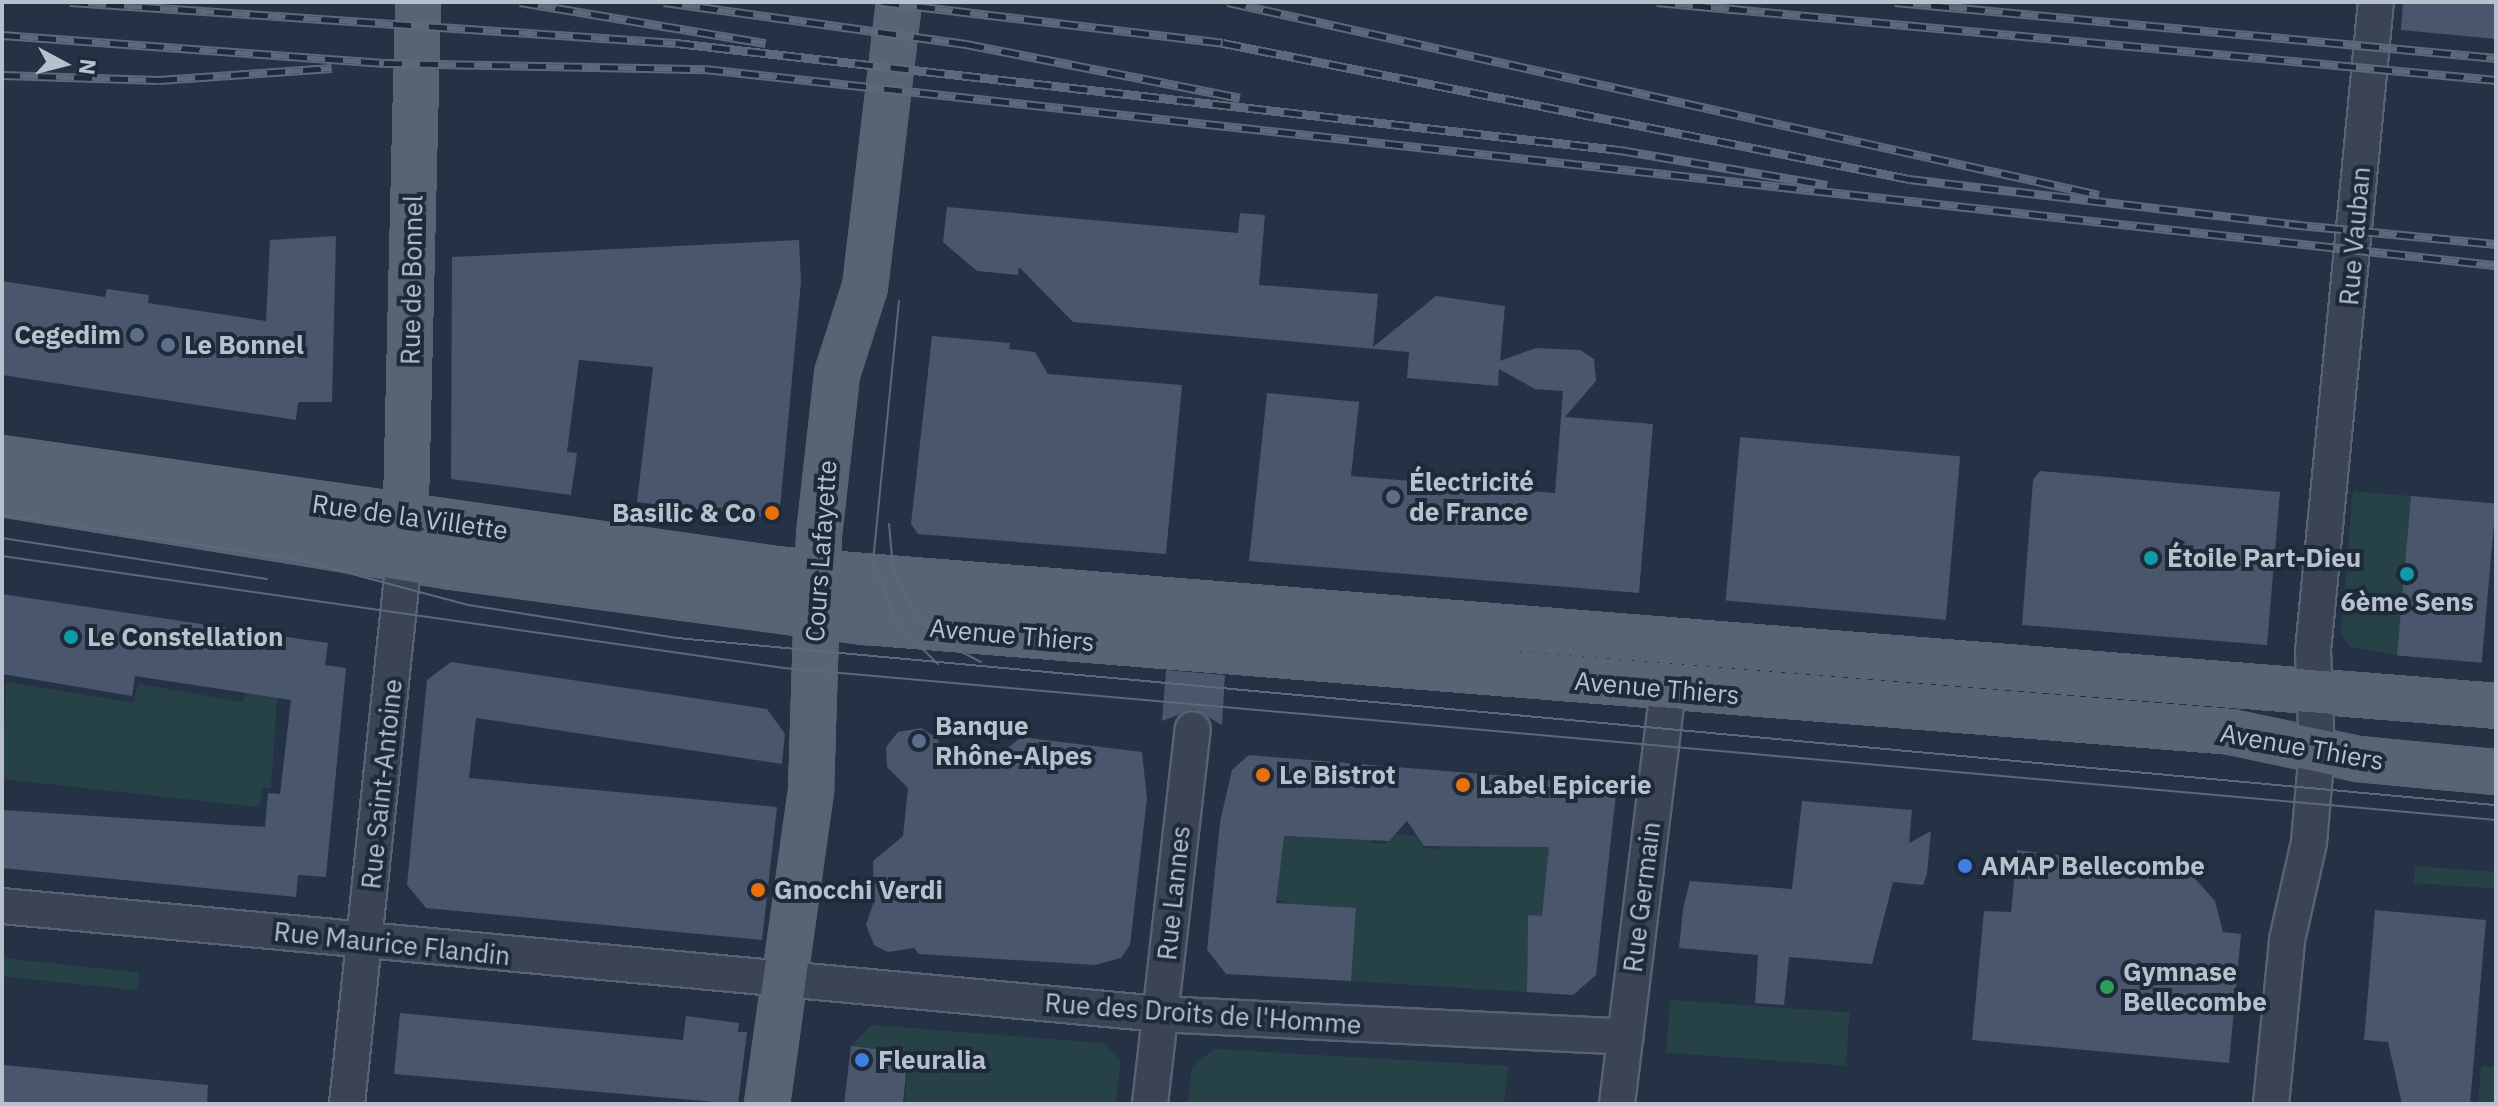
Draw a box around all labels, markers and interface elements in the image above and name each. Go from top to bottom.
north arrow [24,24,104,104]
text: N [73,57,104,77]
street label: Rue Vauban [2333,165,2377,307]
street label: Rue de Bonnel [395,195,429,365]
place label: Cegedim [14,319,121,351]
marker: Cegedim [128,326,146,344]
place label: Le Bonnel [184,329,304,361]
marker: Le Bonnel [159,336,177,354]
street label: Cours Lafayette [799,459,843,643]
place label: Électricité de France [1409,466,1534,528]
street label: Rue de la Villette [310,488,510,546]
marker: Électricité de France [1384,488,1402,506]
place label: Basilic & Co [612,497,756,529]
marker: Basilic & Co [763,504,781,522]
place label: Étoile Part-Dieu [2167,542,2361,574]
marker: Étoile Part-Dieu [2142,549,2160,567]
marker: 6ème Sens [2398,565,2416,583]
place label: 6ème Sens [2340,586,2474,618]
street label: Avenue Thiers [928,612,1096,658]
place label: Le Constellation [87,621,283,653]
marker: Le Constellation [62,628,80,646]
street label: Avenue Thiers [1573,665,1741,711]
street label: Rue Saint-Antoine [355,677,409,891]
place label: Banque Rhône-Alpes [935,710,1092,772]
street label: Avenue Thiers [2218,717,2386,777]
marker: Banque Rhône-Alpes [910,732,928,750]
place label: Le Bistrot [1279,759,1396,791]
marker: Le Bistrot [1254,766,1272,784]
place label: Label Epicerie [1479,769,1652,801]
marker: Label Epicerie [1454,776,1472,794]
street label: Rue Germain [1617,820,1667,974]
street label: Rue Lannes [1151,824,1197,962]
place label: AMAP Bellecombe [1981,850,2205,882]
marker: AMAP Bellecombe [1956,857,1974,875]
place label: Gnocchi Verdi [774,874,943,906]
marker: Gnocchi Verdi [749,881,767,899]
street label: Rue Maurice Flandin [272,916,512,972]
place label: Gymnase Bellecombe [2123,956,2267,1018]
marker: Gymnase Bellecombe [2098,978,2116,996]
street label: Rue des Droits de l'Homme [1044,987,1362,1041]
place label: Fleuralia [878,1044,986,1076]
marker: Fleuralia [853,1051,871,1069]

